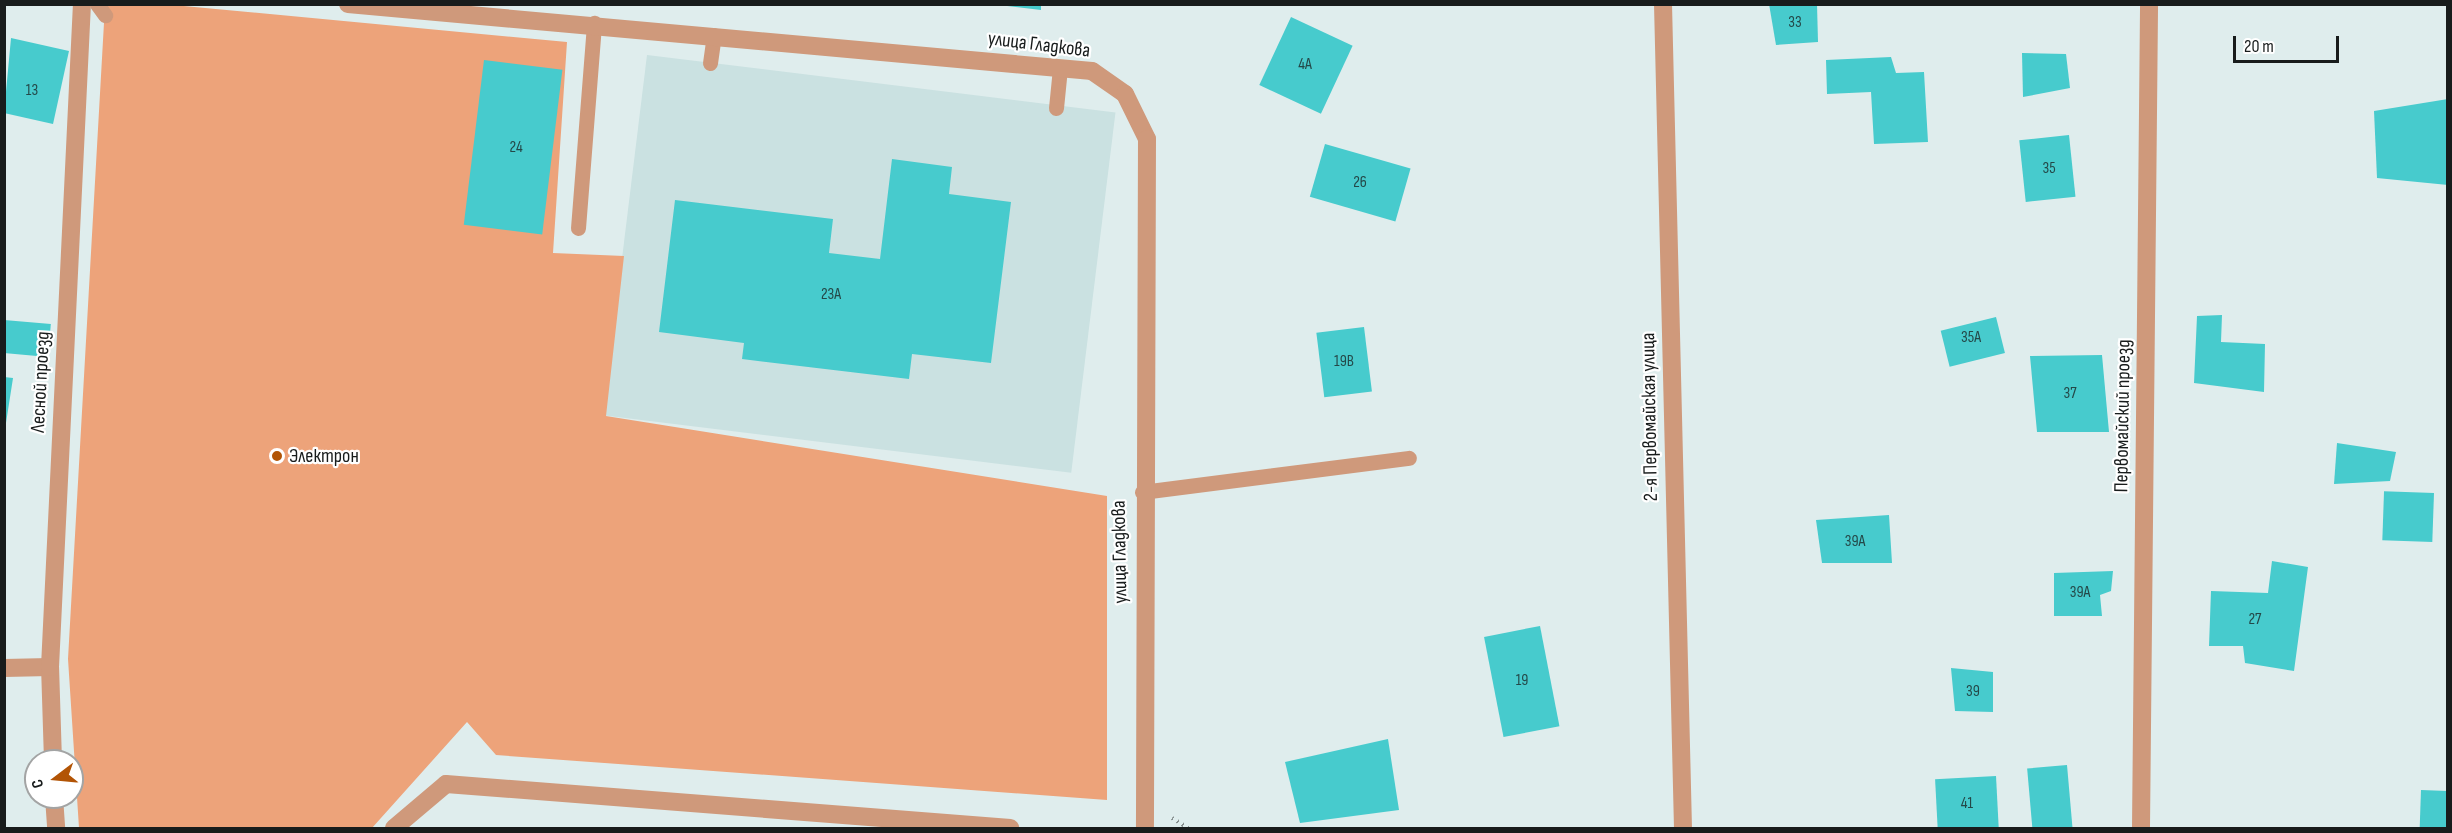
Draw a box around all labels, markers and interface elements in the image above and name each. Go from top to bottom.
house number: 33 [1788,13,1802,33]
scale bar [2236,24,2342,62]
street label: улица Гладкова [986,27,1092,63]
text: 20 m [2244,36,2274,57]
house number: 4А [1298,55,1312,75]
house number: 13 [26,81,38,101]
house number: 24 [509,138,523,158]
house number: 35 [2042,159,2056,179]
house number: 26 [1353,173,1367,193]
house number: 23А [821,285,841,305]
house number: 35А [1961,328,1981,348]
street label: Лесной проезд [26,331,56,433]
street label: 2-я Первомайская улица [1637,332,1663,502]
street label: Первомайский проезд [2110,339,2136,493]
house number: 19В [1334,352,1354,372]
house number: 37 [2063,384,2077,404]
place label: Электрон [289,444,359,468]
marker: Электрон [270,449,284,463]
street label: улица Гладкова [1107,500,1133,604]
house number: 39А [1845,532,1865,552]
house number: 39А [2070,583,2090,603]
house number: 27 [2248,610,2262,630]
house number: 19 [1516,671,1528,691]
house number: 39 [1966,682,1980,702]
north arrow [24,749,84,809]
text: С [28,777,48,790]
house number: 41 [1961,794,1973,814]

